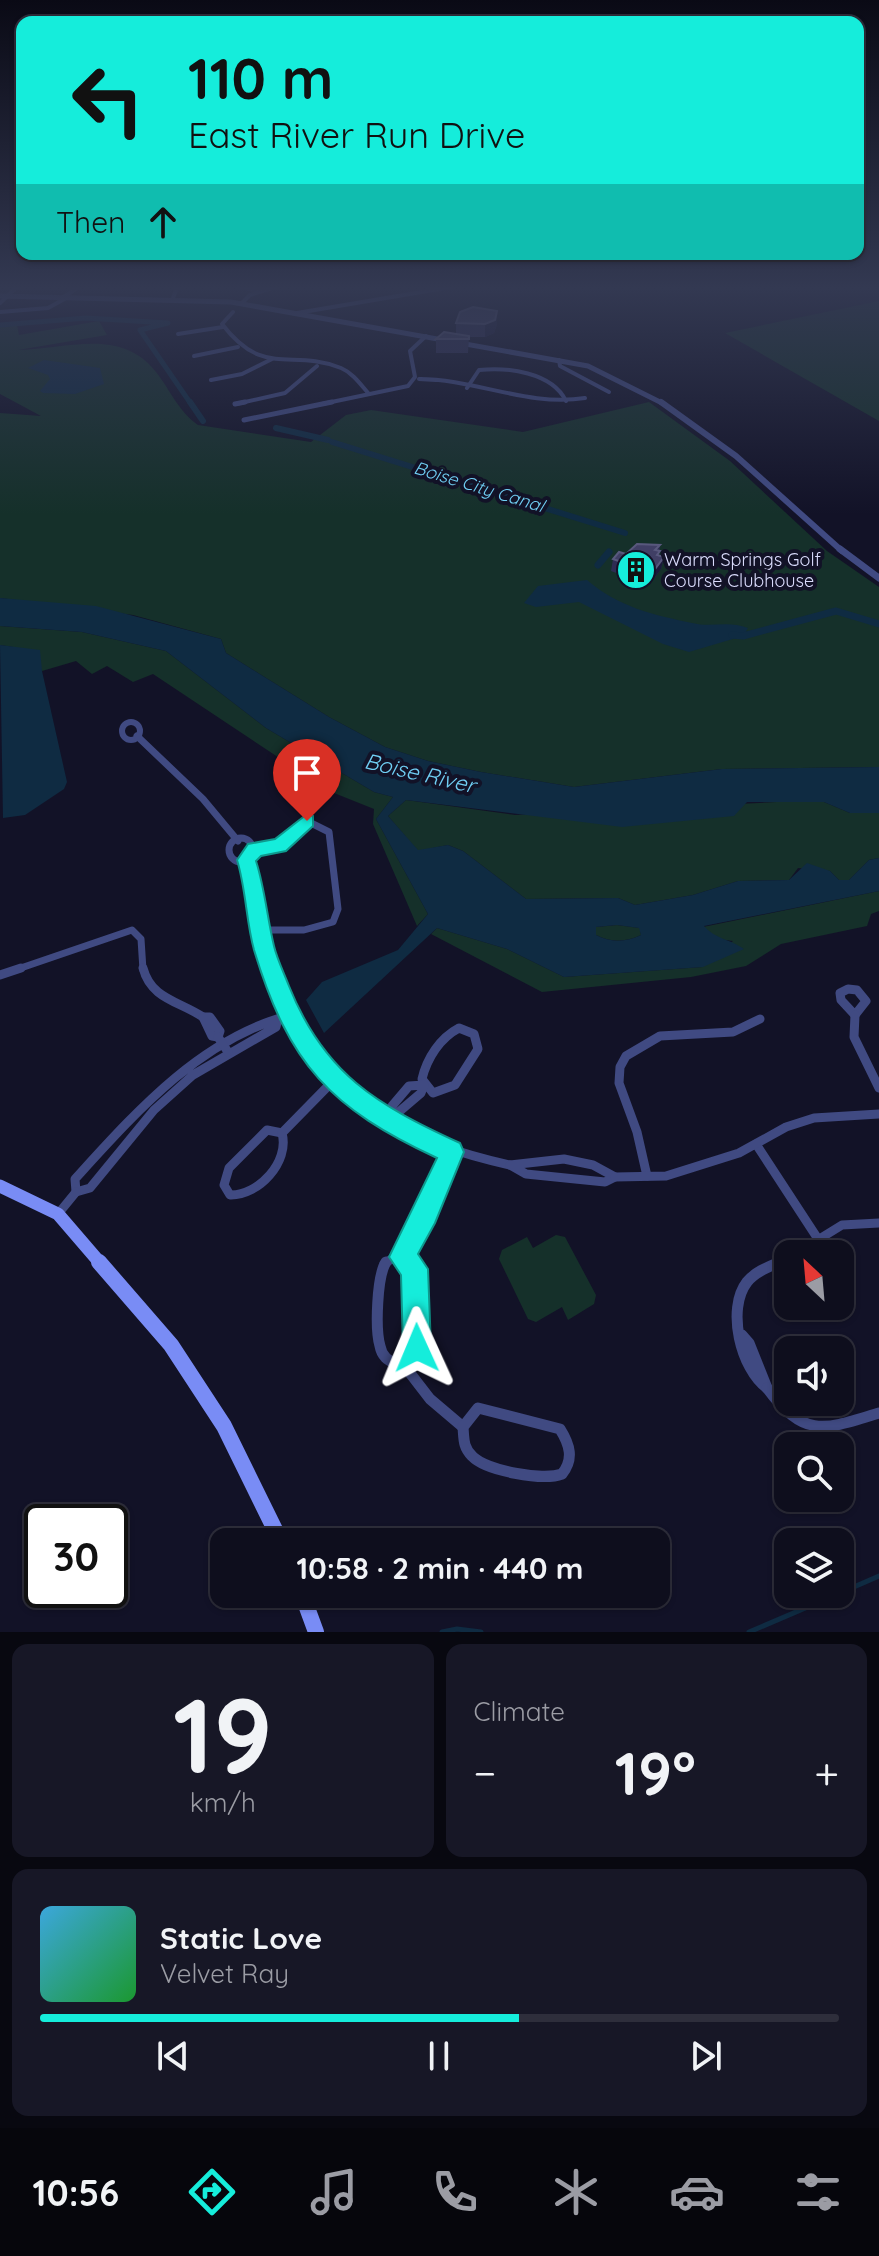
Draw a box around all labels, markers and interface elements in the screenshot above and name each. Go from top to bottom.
text: 110 m [188,43,333,113]
icon: left [56,48,160,152]
text: East River Run Drive [188,112,525,157]
icon: ahead [141,200,185,244]
text: Then [56,203,125,241]
water label: Boise City Canal [411,456,549,518]
place label: Warm Springs Golf Course Clubhouse [664,548,822,592]
building icon: Warm Springs Golf Course Clubhouse [615,549,657,591]
pin [273,739,341,821]
water label: Boise River [362,747,481,800]
icon: arrive [285,751,329,795]
north arrow [774,1240,854,1320]
map controls [774,1240,854,1608]
position arrow [375,1306,459,1390]
button: sound [774,1336,854,1416]
button: search [774,1432,854,1512]
speed limit sign: 30 [24,1504,128,1608]
button: layers [774,1528,854,1608]
text: 10:58 · 2 min · 440 m [297,1549,583,1587]
text: 19 [173,1669,273,1799]
text: Climate [474,1695,565,1728]
text: 19° [615,1735,696,1810]
text: − [474,1745,496,1800]
text: + [814,1745,839,1800]
text: km/h [190,1786,256,1819]
text: Static Love [160,1919,322,1957]
text: Velvet Ray [160,1957,289,1990]
icon: previous [151,2034,195,2078]
icon: pause [417,2034,461,2078]
icon: next [684,2034,728,2078]
icon: directions [184,2164,240,2220]
icon: music [306,2164,362,2220]
icon: phone [427,2164,483,2220]
icon: climate [548,2164,604,2220]
icon: car [669,2164,725,2220]
icon: filters [790,2164,846,2220]
text: 10:56 [33,2170,119,2215]

